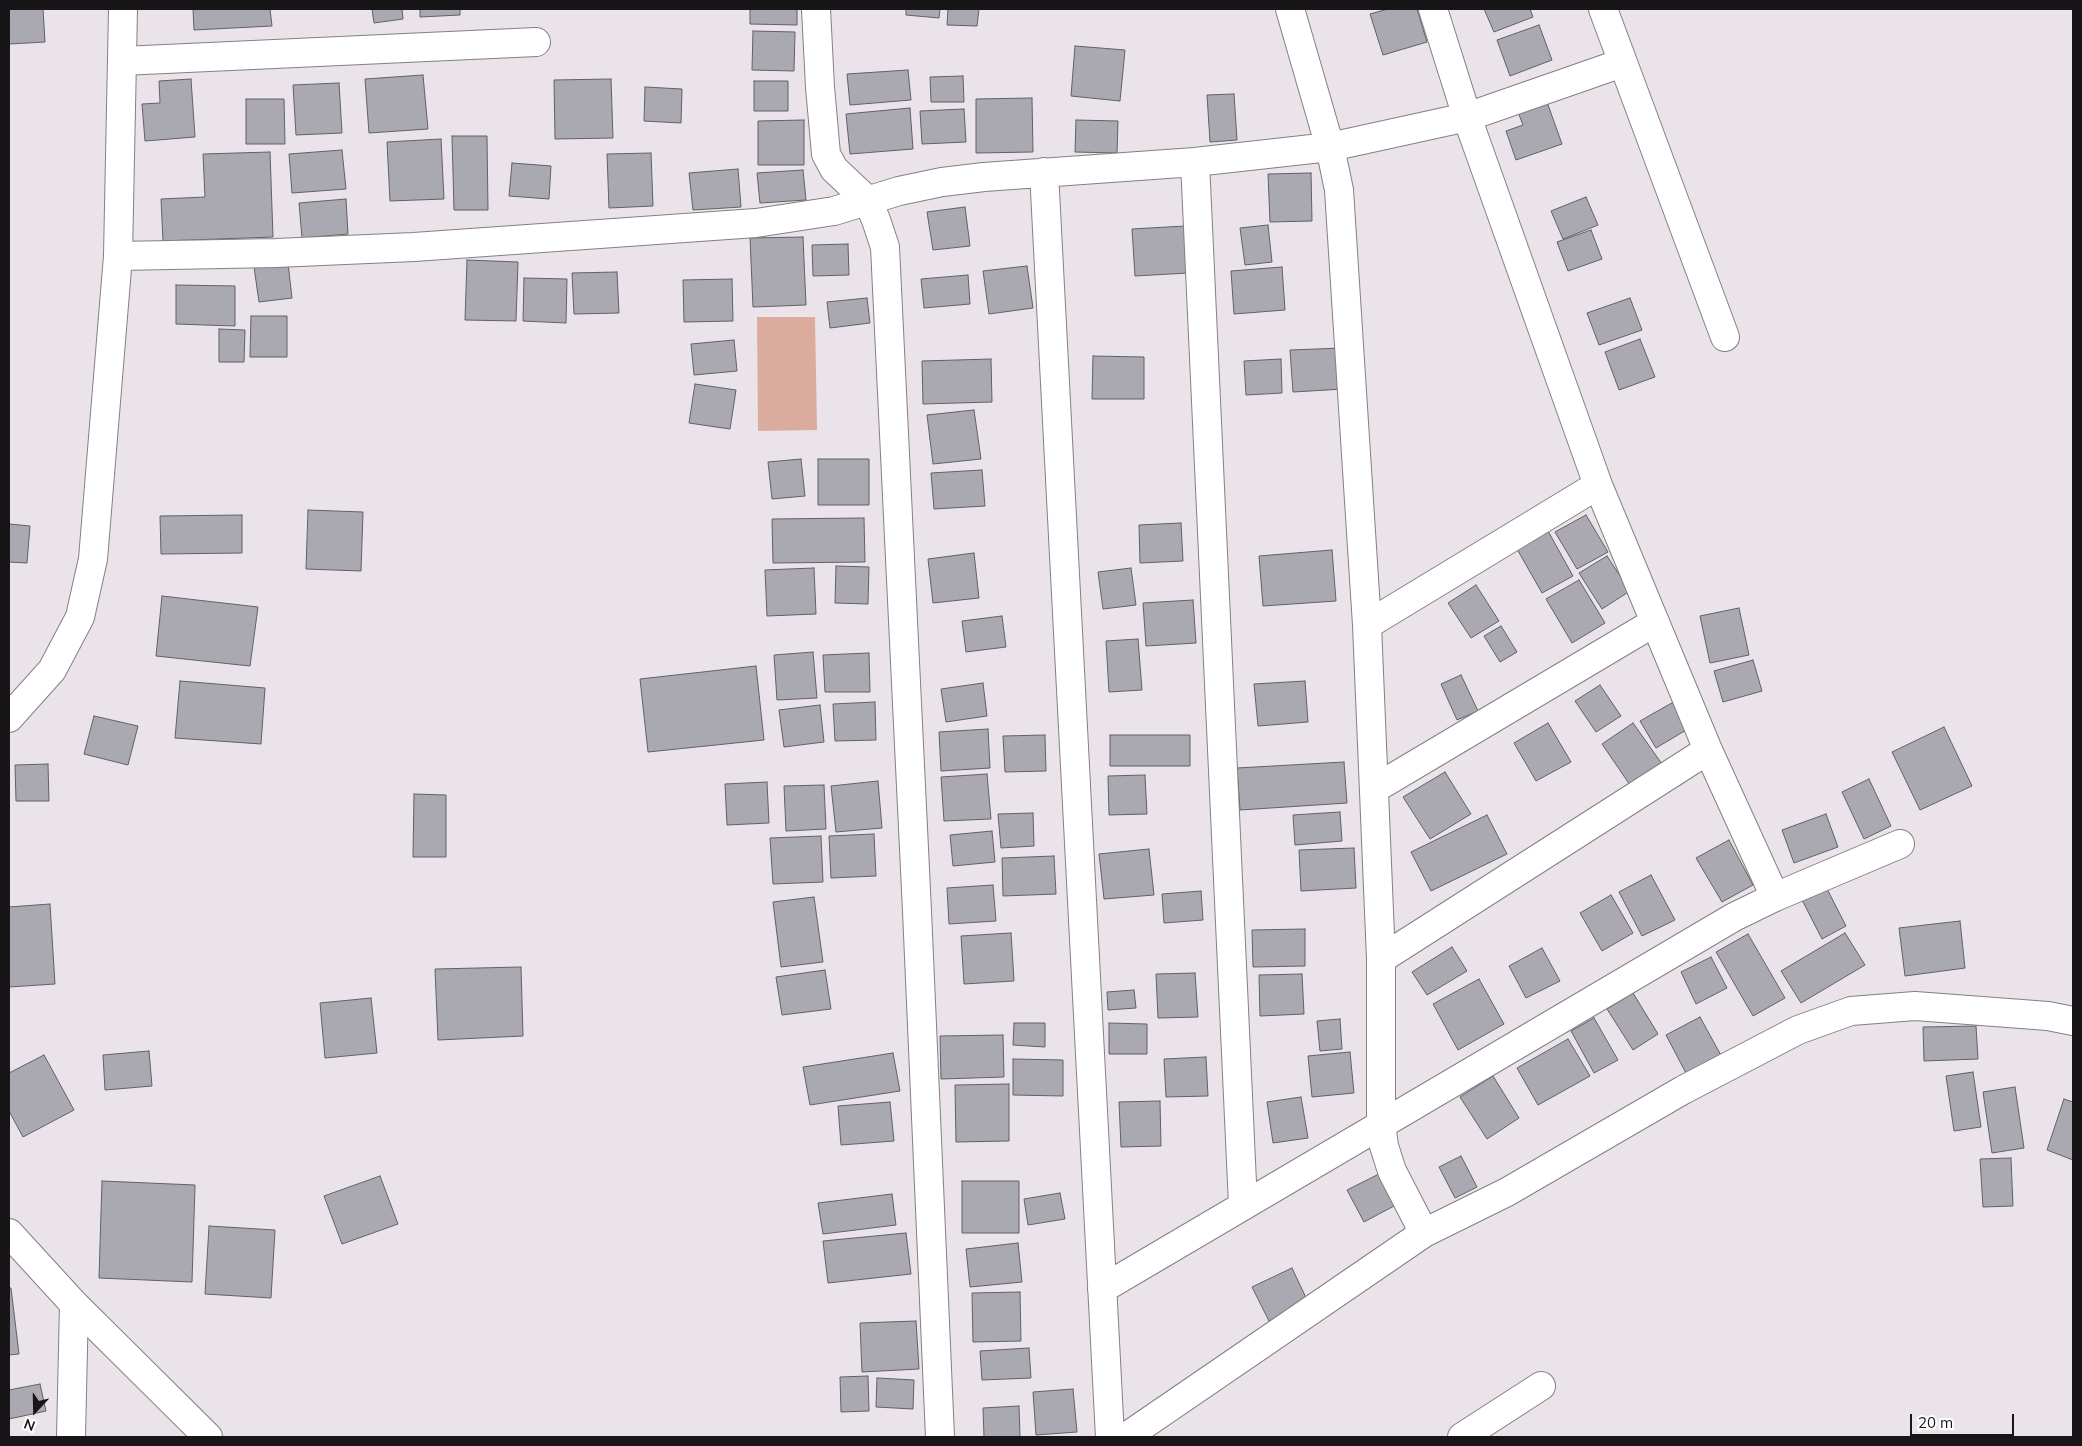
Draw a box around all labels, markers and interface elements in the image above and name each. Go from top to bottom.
north arrow [10,1386,60,1436]
scale bar [1912,1404,2016,1436]
text: 20 m [1918,1413,1953,1432]
text: N [21,1415,38,1435]

